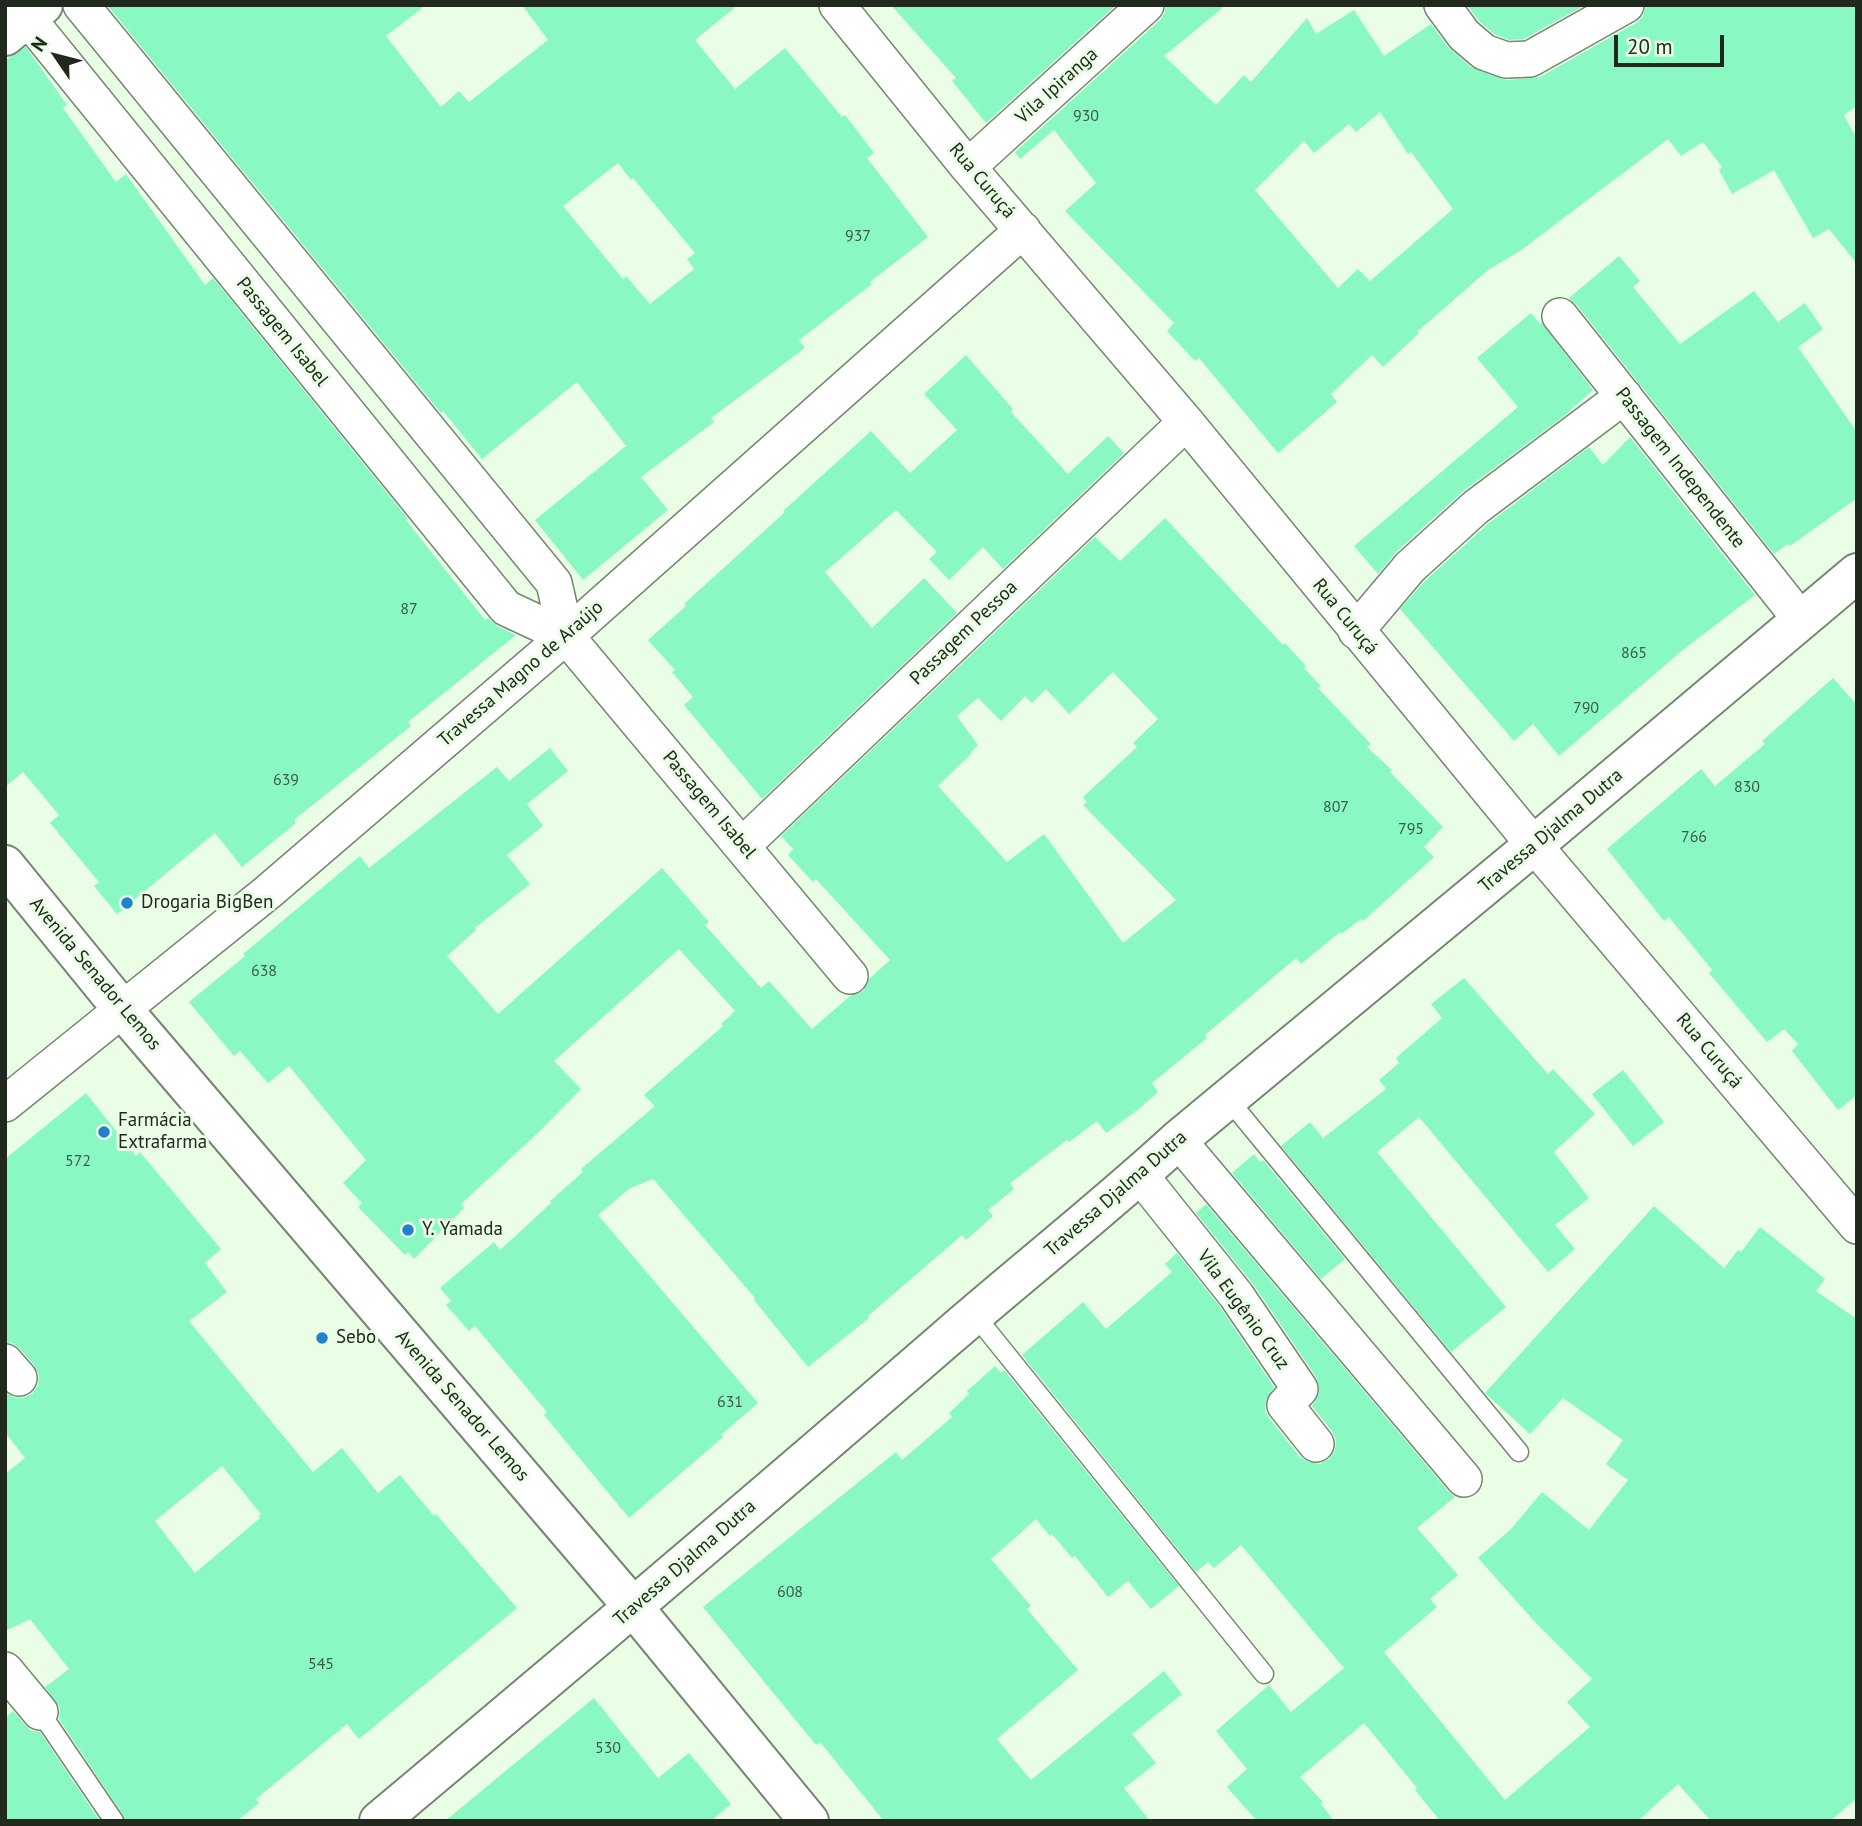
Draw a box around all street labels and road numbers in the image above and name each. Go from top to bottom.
street label: Vila Ipiranga [1011,43,1103,129]
street label: Rua Curuçá [944,139,1020,223]
street label: Passagem Isabel [231,273,333,391]
street label: Passagem Independente [1610,383,1750,553]
street label: Rua Curuçá [1307,574,1383,660]
street label: Passagem Pessoa [906,576,1022,690]
street label: Travessa Magno de Araújo [434,596,608,752]
street label: Passagem Isabel [657,747,761,863]
street label: Travessa Djalma Dutra [1474,764,1628,898]
street label: Avenida Senador Lemos [24,893,166,1055]
street label: Rua Curuçá [1671,1009,1747,1093]
street label: Travessa Djalma Dutra [1040,1126,1192,1262]
street label: Vila Eugênio Cruz [1192,1246,1294,1374]
street label: Avenida Senador Lemos [390,1326,534,1486]
street label: Travessa Djalma Dutra [609,1495,761,1631]

